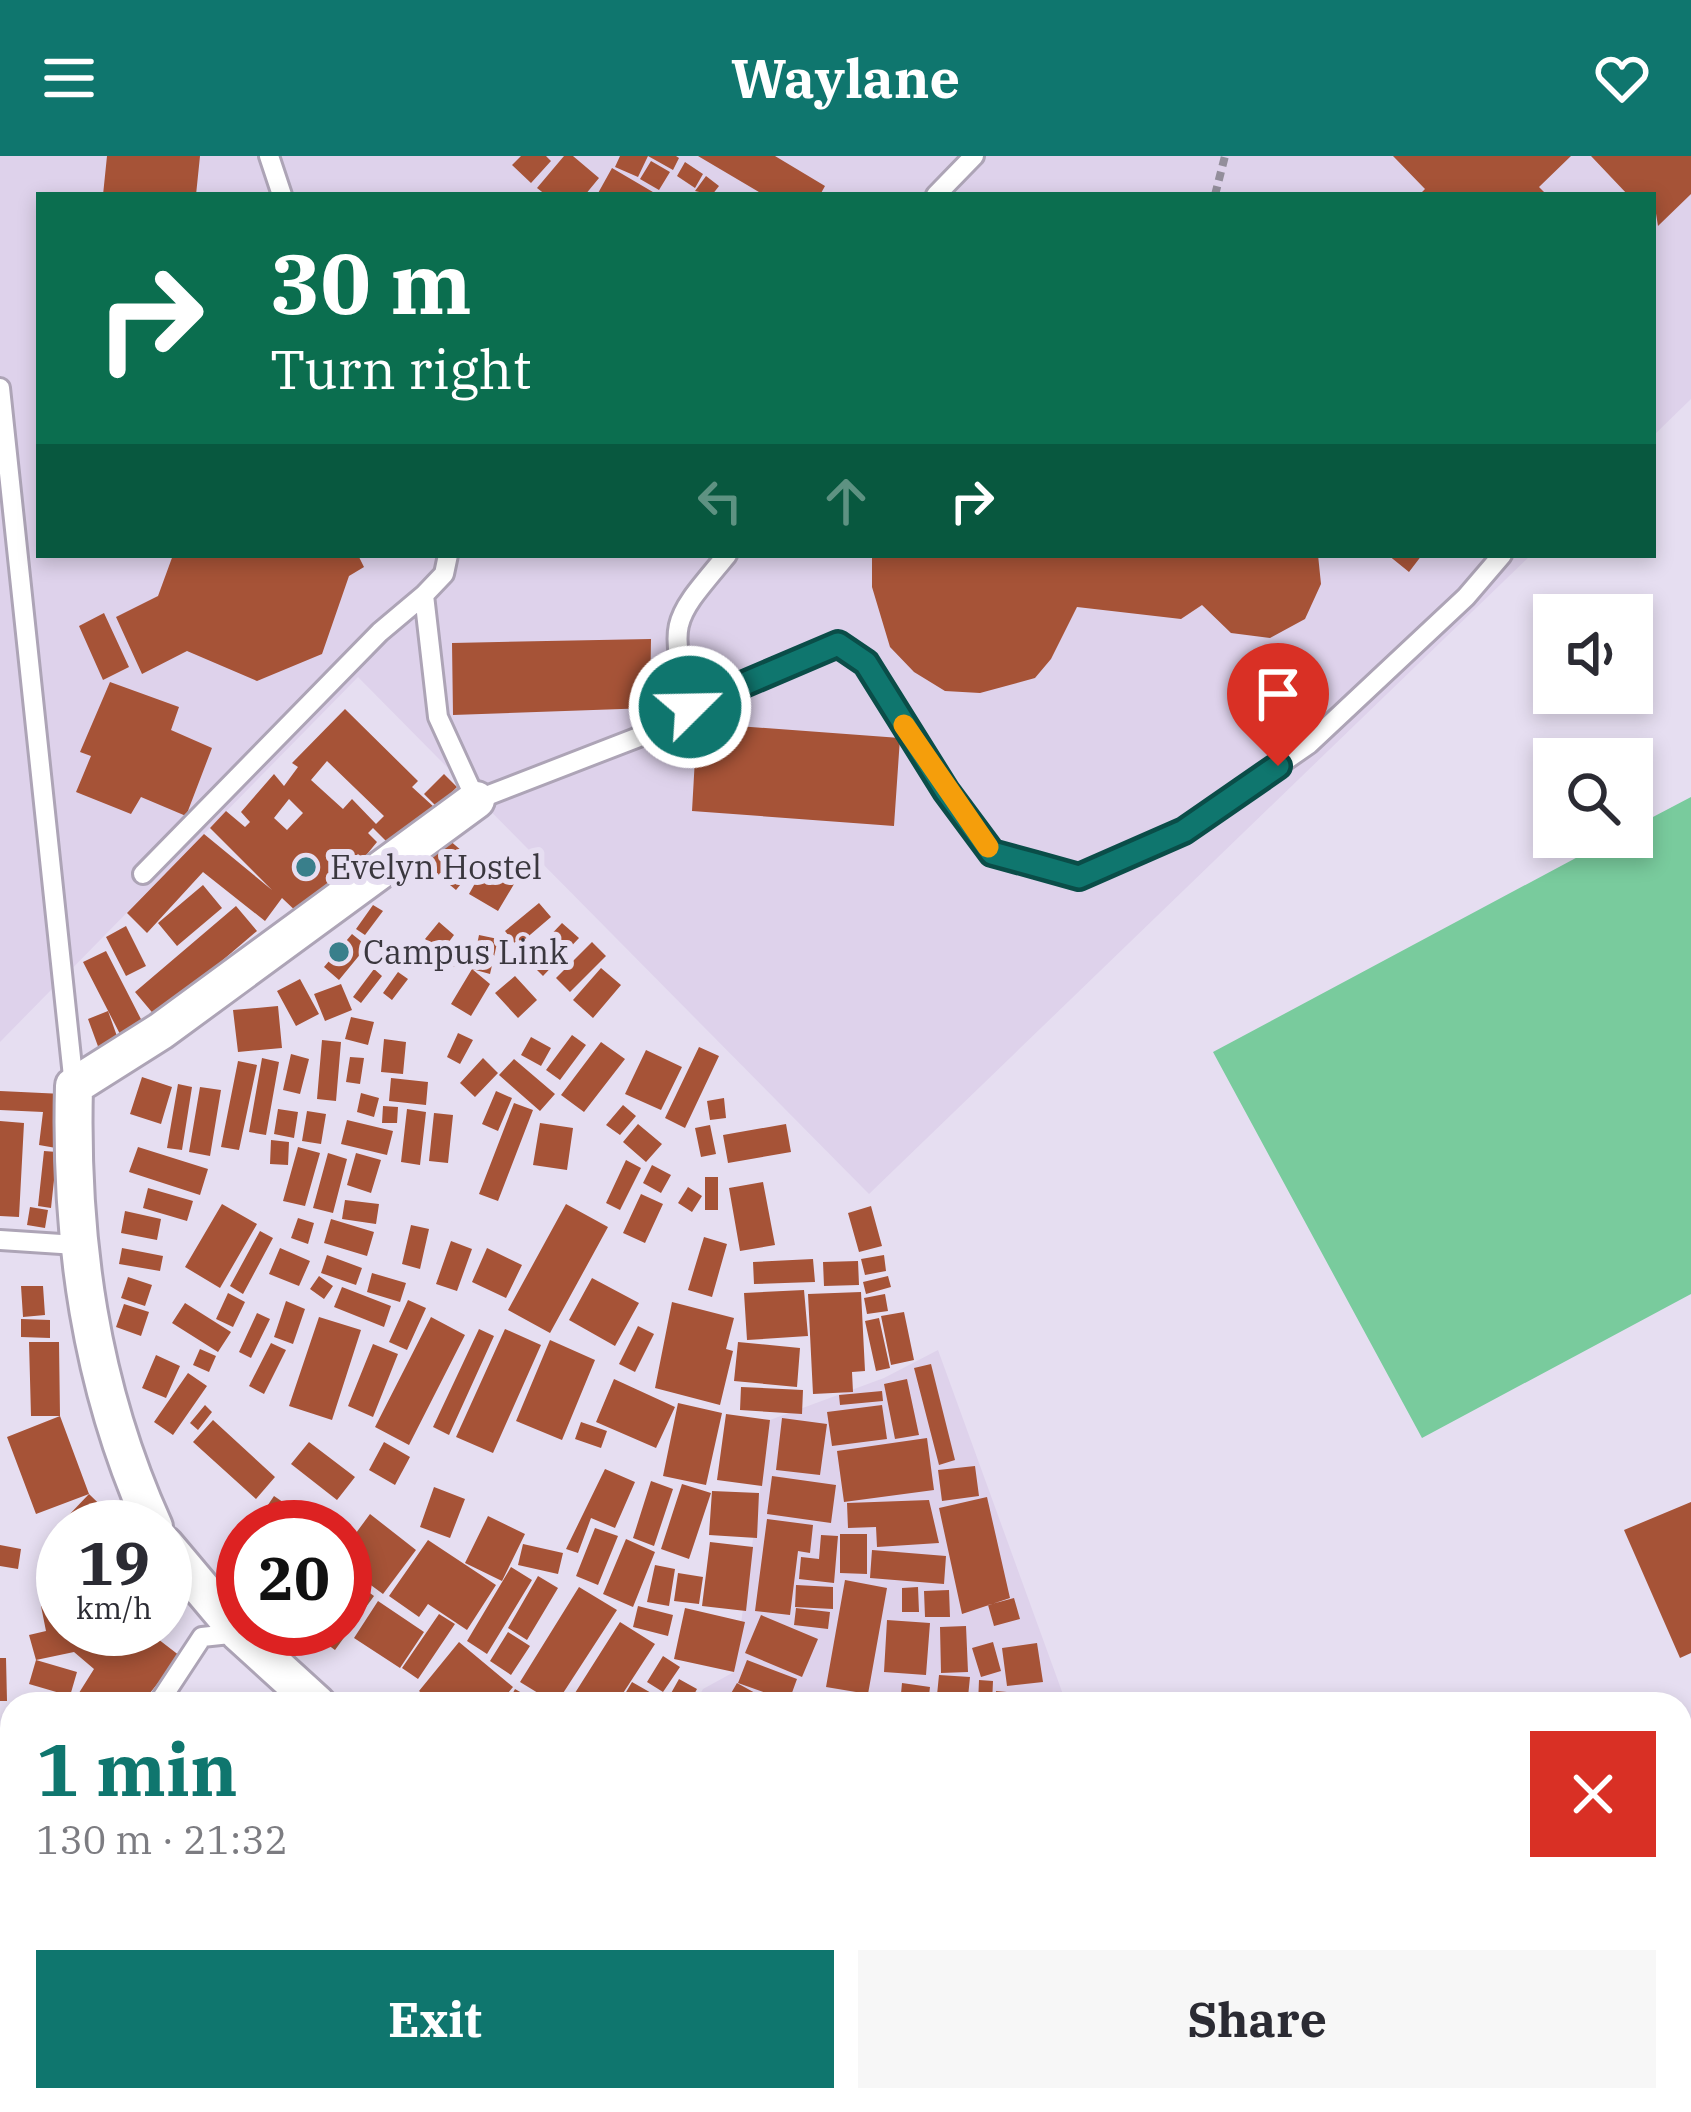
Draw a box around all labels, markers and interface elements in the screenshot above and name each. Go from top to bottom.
text: Waylane [731,43,960,113]
icon: menu [36,45,102,111]
icon: heart [1589,45,1655,111]
text: 30 m [270,228,472,337]
icon: right [72,240,228,396]
text: Turn right [270,334,532,404]
icon: left [687,468,753,534]
icon: ahead [813,468,879,534]
icon: right [939,468,1005,534]
map controls [1533,594,1653,858]
button: sound [1533,594,1653,714]
pin [1227,643,1329,766]
position arrow [627,644,753,770]
icon: arrive [1245,661,1311,727]
button: search [1533,738,1653,858]
place label: Evelyn Hostel [330,845,542,888]
marker: Evelyn Hostel [293,854,319,880]
place label: Campus Link [363,930,568,973]
marker: Campus Link [326,939,352,965]
speed limit sign: 20 [216,1500,372,1656]
text: 19 [78,1523,150,1602]
text: km/h [76,1588,152,1627]
text: 1 min [36,1722,238,1816]
button: close [1530,1731,1656,1857]
text: 130 m · 21:32 [36,1814,288,1865]
button: Exit [36,1950,834,2088]
button: Share [858,1950,1656,2088]

